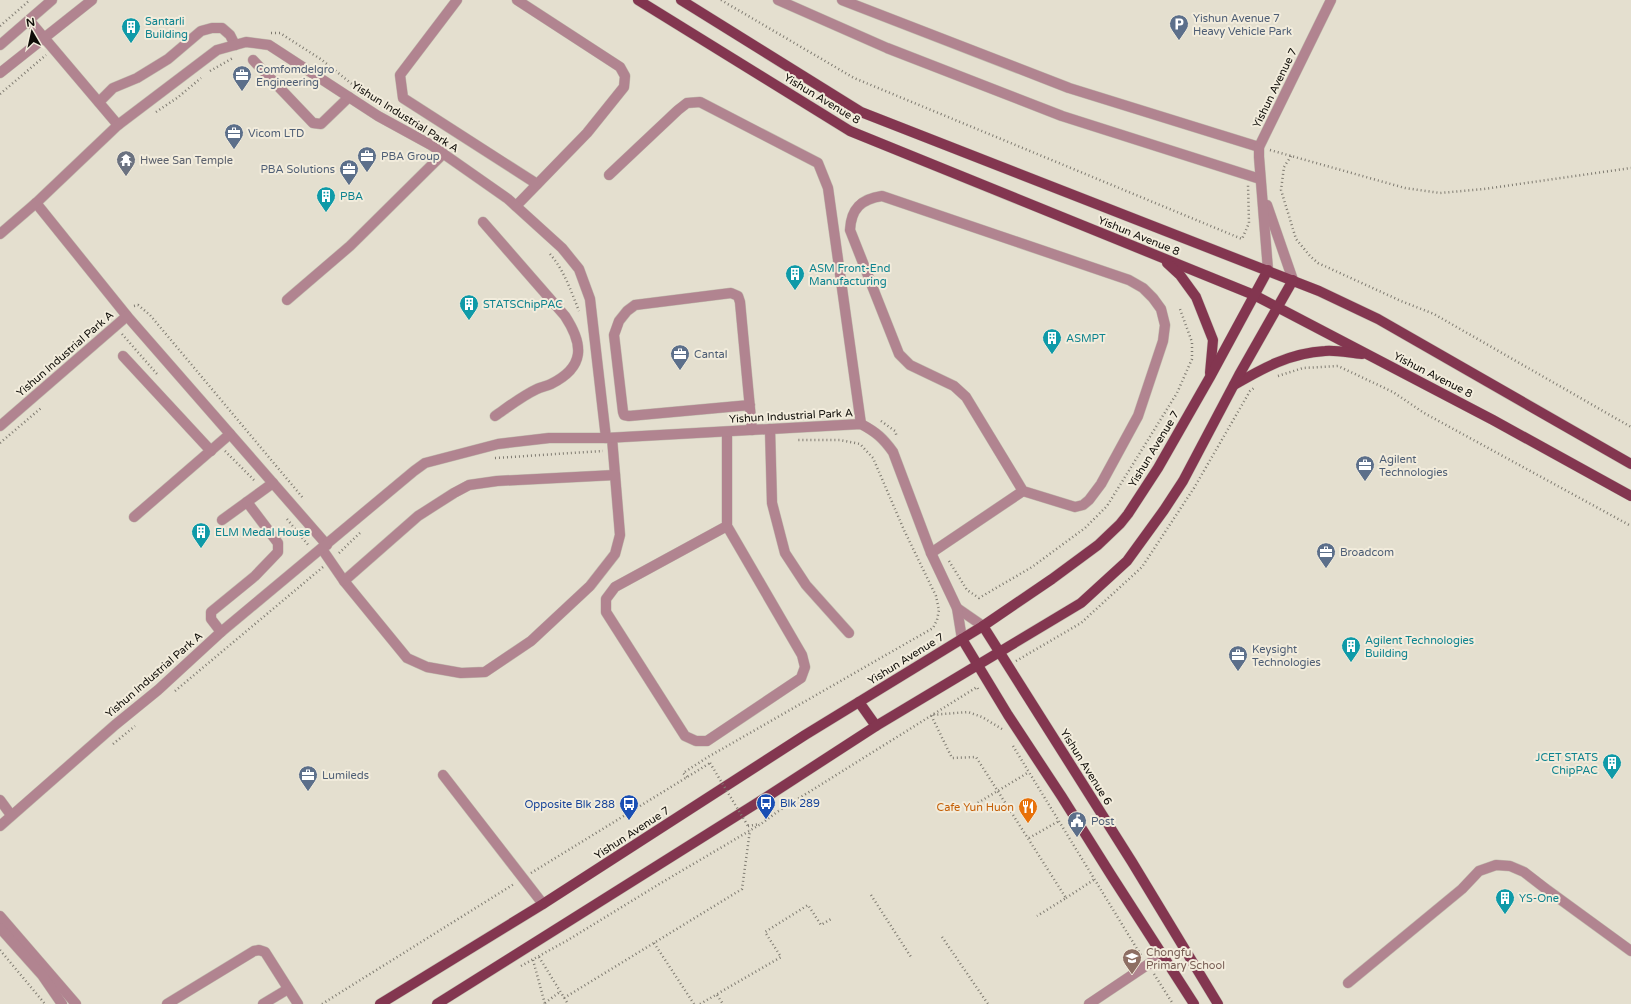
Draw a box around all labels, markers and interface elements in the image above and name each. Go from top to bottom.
north arrow [12,12,52,52]
place label: Yishun Avenue 7 Heavy Vehicle Park [1193,12,1292,38]
parking icon: Yishun Avenue 7 Heavy Vehicle Park [1168,13,1190,41]
place label: Santarli Building [145,15,188,41]
text: N [25,16,36,30]
building icon: Santarli Building [120,16,142,44]
street label: Yishun Avenue 7 [1250,46,1300,130]
place label: Comfomdelgro Engineering [256,63,335,89]
office icon: Comfomdelgro Engineering [231,64,253,92]
street label: Yishun Avenue 8 [781,71,863,127]
street label: Yishun Industrial Park A [349,79,461,155]
office icon: Vicom LTD [223,122,245,150]
place label: Vicom LTD [248,127,304,140]
office icon: PBA Group [356,145,378,173]
temple icon: Hwee San Temple [115,149,137,177]
place label: PBA Group [381,150,440,163]
place label: Hwee San Temple [140,154,233,167]
office icon: PBA Solutions [338,158,360,186]
place label: PBA Solutions [260,163,335,176]
building icon: PBA [315,185,337,213]
place label: PBA [340,190,363,203]
street label: Yishun Avenue 8 [1096,214,1182,258]
place label: ASM Front-End Manufacturing [809,262,890,288]
building icon: ASM Front-End Manufacturing [784,263,806,291]
building icon: STATSChipPAC [458,293,480,321]
place label: STATSChipPAC [483,298,563,311]
street label: Yishun Industrial Park A [14,308,116,400]
building icon: ASMPT [1041,327,1063,355]
place label: ASMPT [1066,332,1106,345]
office icon: Cantal [669,343,691,371]
place label: Cantal [694,348,728,361]
street label: Yishun Avenue 8 [1391,349,1475,401]
street label: Yishun Industrial Park A [729,406,853,426]
street label: Yishun Avenue 7 [1126,408,1182,490]
place label: Agilent Technologies [1379,453,1448,479]
office icon: Agilent Technologies [1354,454,1376,482]
building icon: ELM Medal House [190,521,212,549]
place label: ELM Medal House [215,526,310,539]
office icon: Broadcom [1315,541,1337,569]
place label: Broadcom [1340,546,1394,559]
street label: Yishun Industrial Park A [103,629,205,721]
street label: Yishun Avenue 7 [866,630,946,688]
place label: Agilent Technologies Building [1365,634,1474,660]
building icon: Agilent Technologies Building [1340,635,1362,663]
place label: Keysight Technologies [1252,643,1321,669]
office icon: Keysight Technologies [1227,644,1249,672]
street label: Yishun Avenue 6 [1057,727,1115,807]
place label: JCET STATS ChipPAC [1535,751,1598,777]
building icon: JCET STATS ChipPAC [1601,752,1623,780]
office icon: Lumileds [297,764,319,792]
place label: Lumileds [322,769,369,782]
bus stop icon: Blk 289 [755,792,777,820]
bus stop icon: Opposite Blk 288 [618,793,640,821]
restaurant icon: Cafe Yun Huon [1017,796,1039,824]
place label: Blk 289 [780,797,820,810]
place label: Opposite Blk 288 [525,798,615,811]
place label: Cafe Yun Huon [937,801,1014,814]
street label: Yishun Avenue 7 [592,804,672,862]
public building icon: Post [1066,810,1088,838]
place label: Post [1091,815,1114,828]
building icon: YS-One [1494,887,1516,915]
place label: YS-One [1519,892,1559,905]
place label: Chongfu Primary School [1146,946,1225,972]
school or university icon: Chongfu Primary School [1121,947,1143,975]

